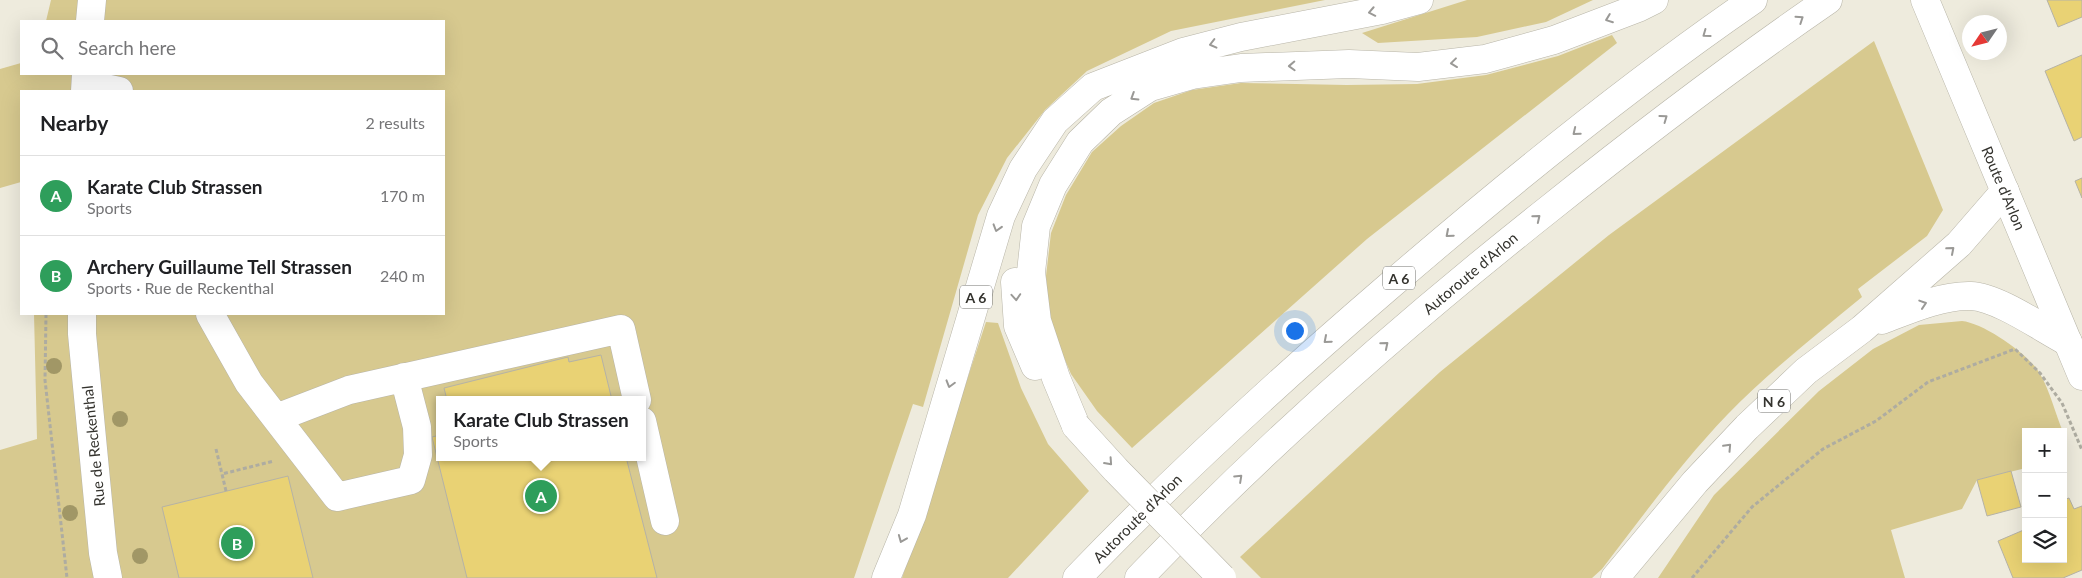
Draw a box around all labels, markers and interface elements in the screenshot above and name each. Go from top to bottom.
one-way arrow [1367,6,1376,17]
one-way arrow [1606,13,1614,23]
north arrow [1962,15,2007,60]
one-way arrow [1795,16,1804,25]
search box [20,20,445,75]
one-way arrow [1702,28,1712,37]
icon: search [38,34,66,62]
text: Search here [78,36,176,59]
one-way arrow [1208,38,1217,49]
one-way arrow [1449,57,1457,68]
one-way arrow [1287,61,1295,71]
one-way arrow [1131,91,1140,101]
text: Nearby [40,110,108,135]
text: 2 results [365,113,425,132]
one-way arrow [1658,115,1667,123]
one-way arrow [1573,127,1582,135]
street label: Route d'Arlon [1978,143,2030,233]
text: Karate Club Strassen [87,175,263,198]
text: A [50,186,62,205]
text: 170 m [380,186,425,205]
text: Sports [87,198,132,217]
one-way arrow [1531,216,1540,224]
one-way arrow [993,224,1003,232]
street label: Autoroute d'Arlon [1419,228,1521,318]
one-way arrow [1446,228,1455,237]
one-way arrow [1946,247,1955,256]
text: Archery Guillaume Tell Strassen [87,255,352,278]
text: B [51,266,61,285]
text: 240 m [380,266,425,285]
road number: A 6 [1383,266,1415,290]
text: Sports · Rue de Reckenthal [87,278,274,297]
road number: A 6 [960,286,992,308]
one-way arrow [1010,293,1021,301]
one-way arrow [1919,300,1927,310]
your location [1282,318,1308,344]
one-way arrow [1323,335,1332,344]
one-way arrow [1380,342,1389,351]
one-way arrow [946,379,956,388]
street label: Rue de Reckenthal [78,385,108,507]
road number: N 6 [1758,390,1790,412]
popup [436,396,646,461]
text: Karate Club Strassen [453,408,629,431]
map controls [2022,428,2067,563]
button: + [2022,428,2067,473]
text: Sports [453,431,498,450]
one-way arrow [1722,443,1731,452]
one-way arrow [1103,456,1112,465]
street label: Autoroute d'Arlon [1089,470,1185,566]
button: − [2022,473,2067,518]
one-way arrow [1233,475,1242,484]
pin: A [525,477,557,515]
button: layers [2022,518,2067,563]
pin: B [221,524,253,562]
one-way arrow [898,534,908,543]

